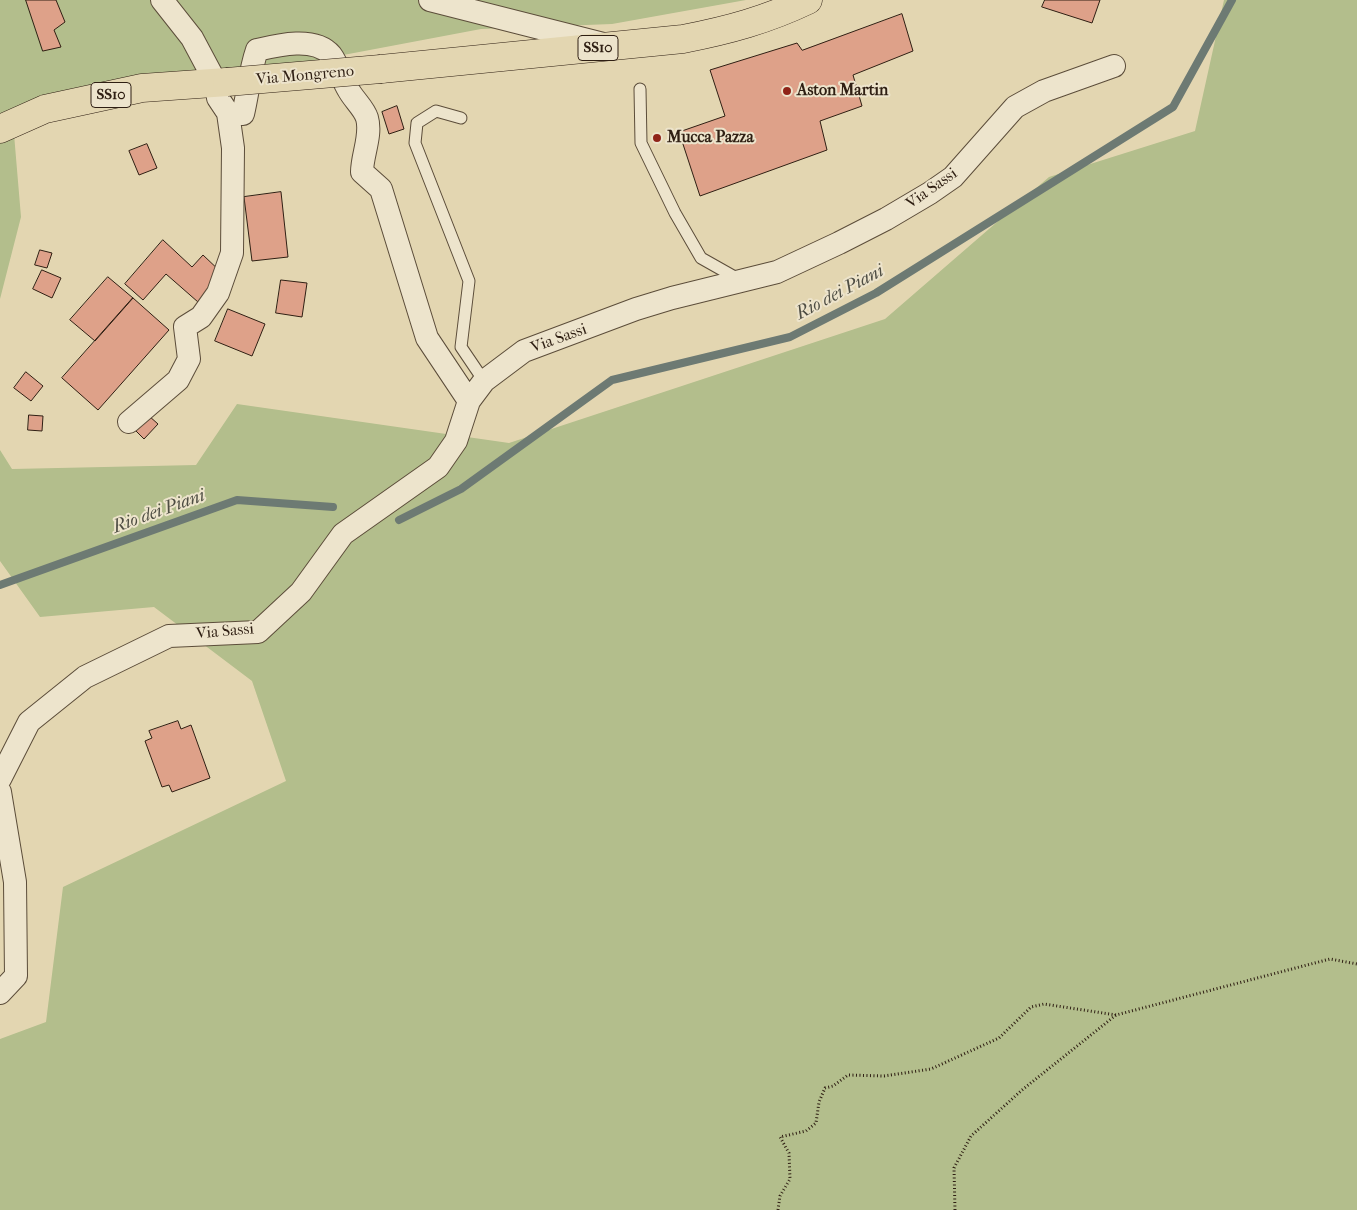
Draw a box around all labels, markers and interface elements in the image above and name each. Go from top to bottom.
road number: SS10 [578,36,618,60]
street label: Via Mongreno [255,62,355,90]
place label: Aston Martin [797,81,888,101]
road number: SS10 [91,82,131,108]
marker: Aston Martin [781,85,793,97]
place label: Mucca Pazza [667,128,754,148]
marker: Mucca Pazza [651,132,663,144]
street label: Via Sassi [903,164,961,214]
water label: Rio dei Piani [792,261,888,325]
street label: Via Sassi [528,320,590,358]
water label: Rio dei Piani [110,485,208,539]
street label: Via Sassi [195,620,255,644]

